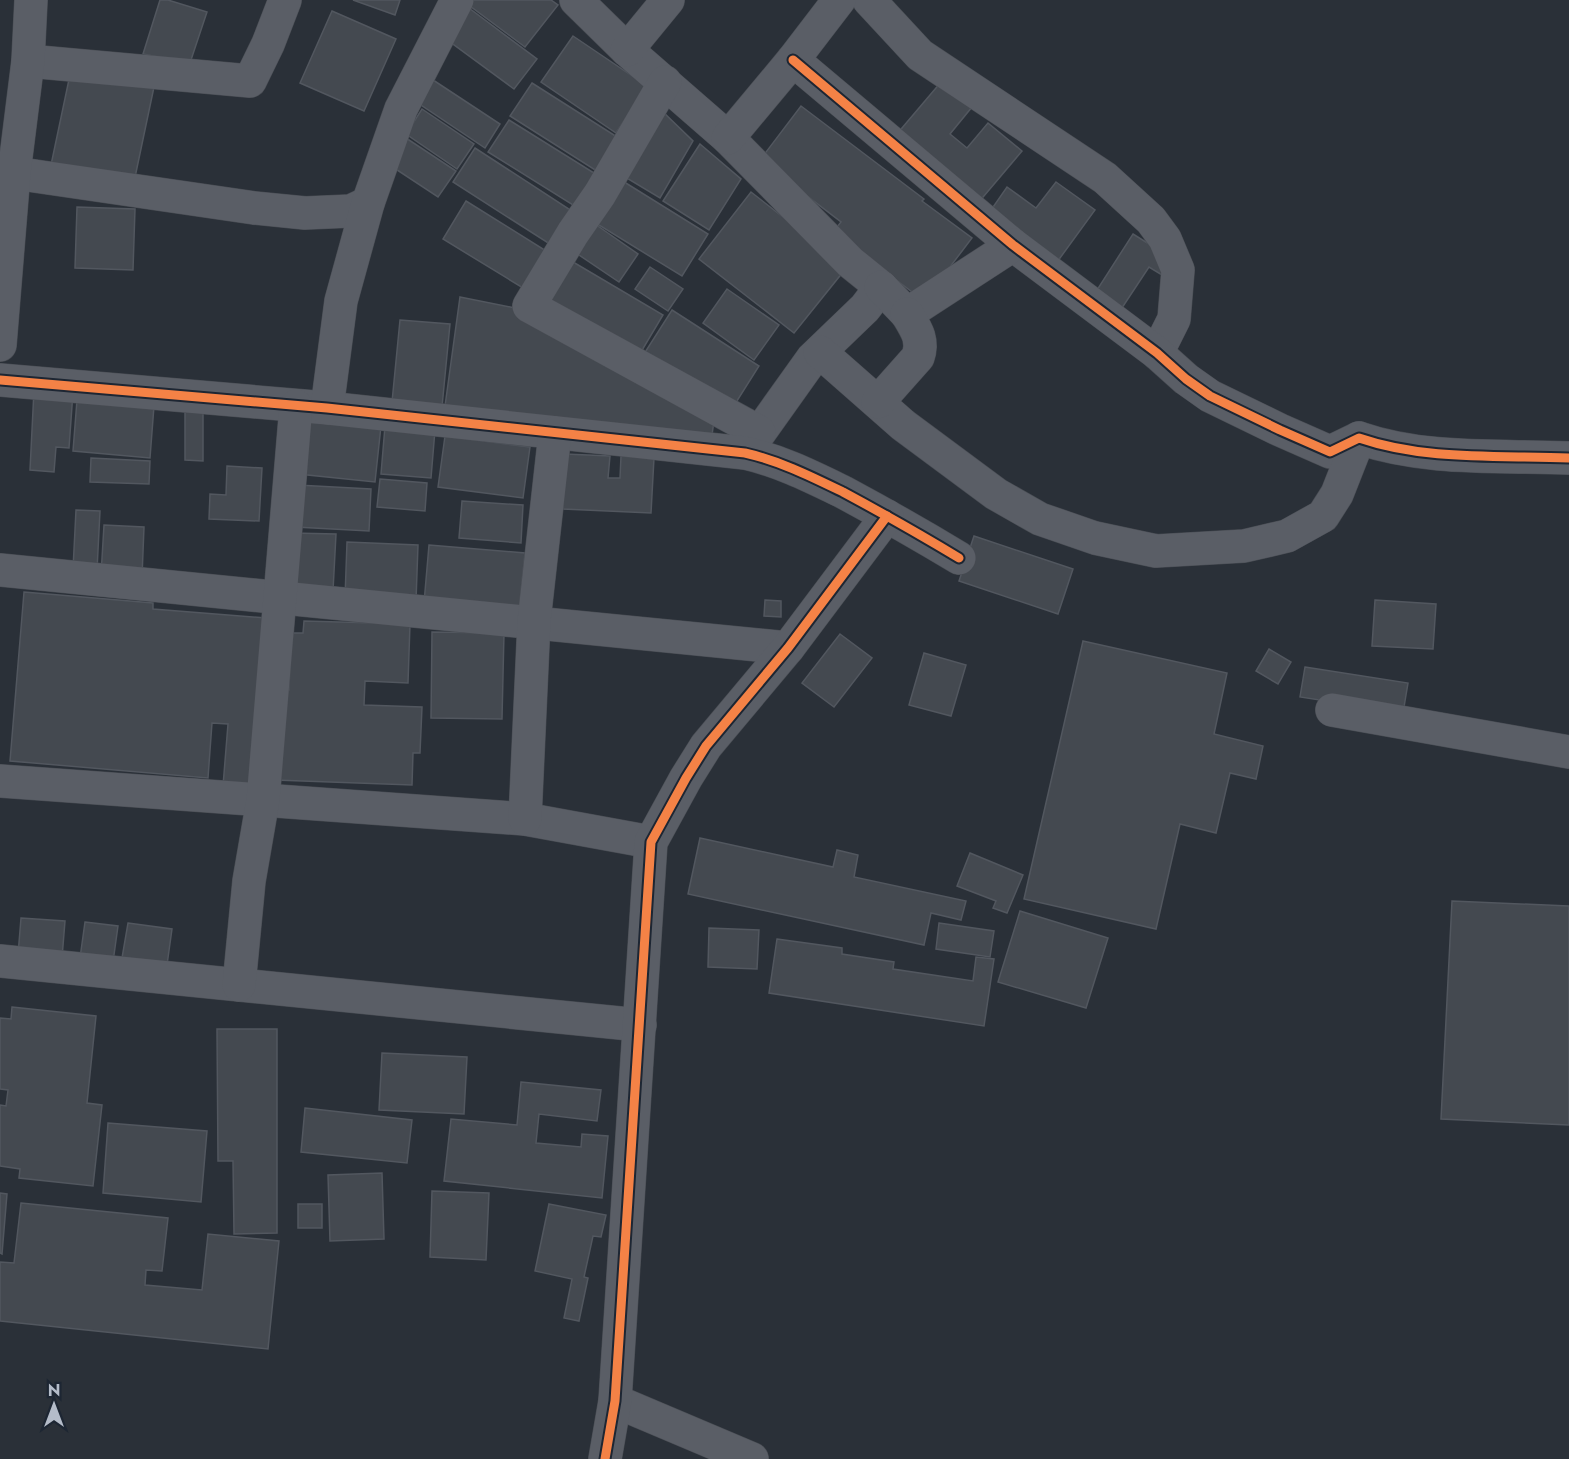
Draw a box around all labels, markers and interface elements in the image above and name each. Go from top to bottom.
north arrow [24,1375,84,1435]
text: N [48,1379,60,1402]

